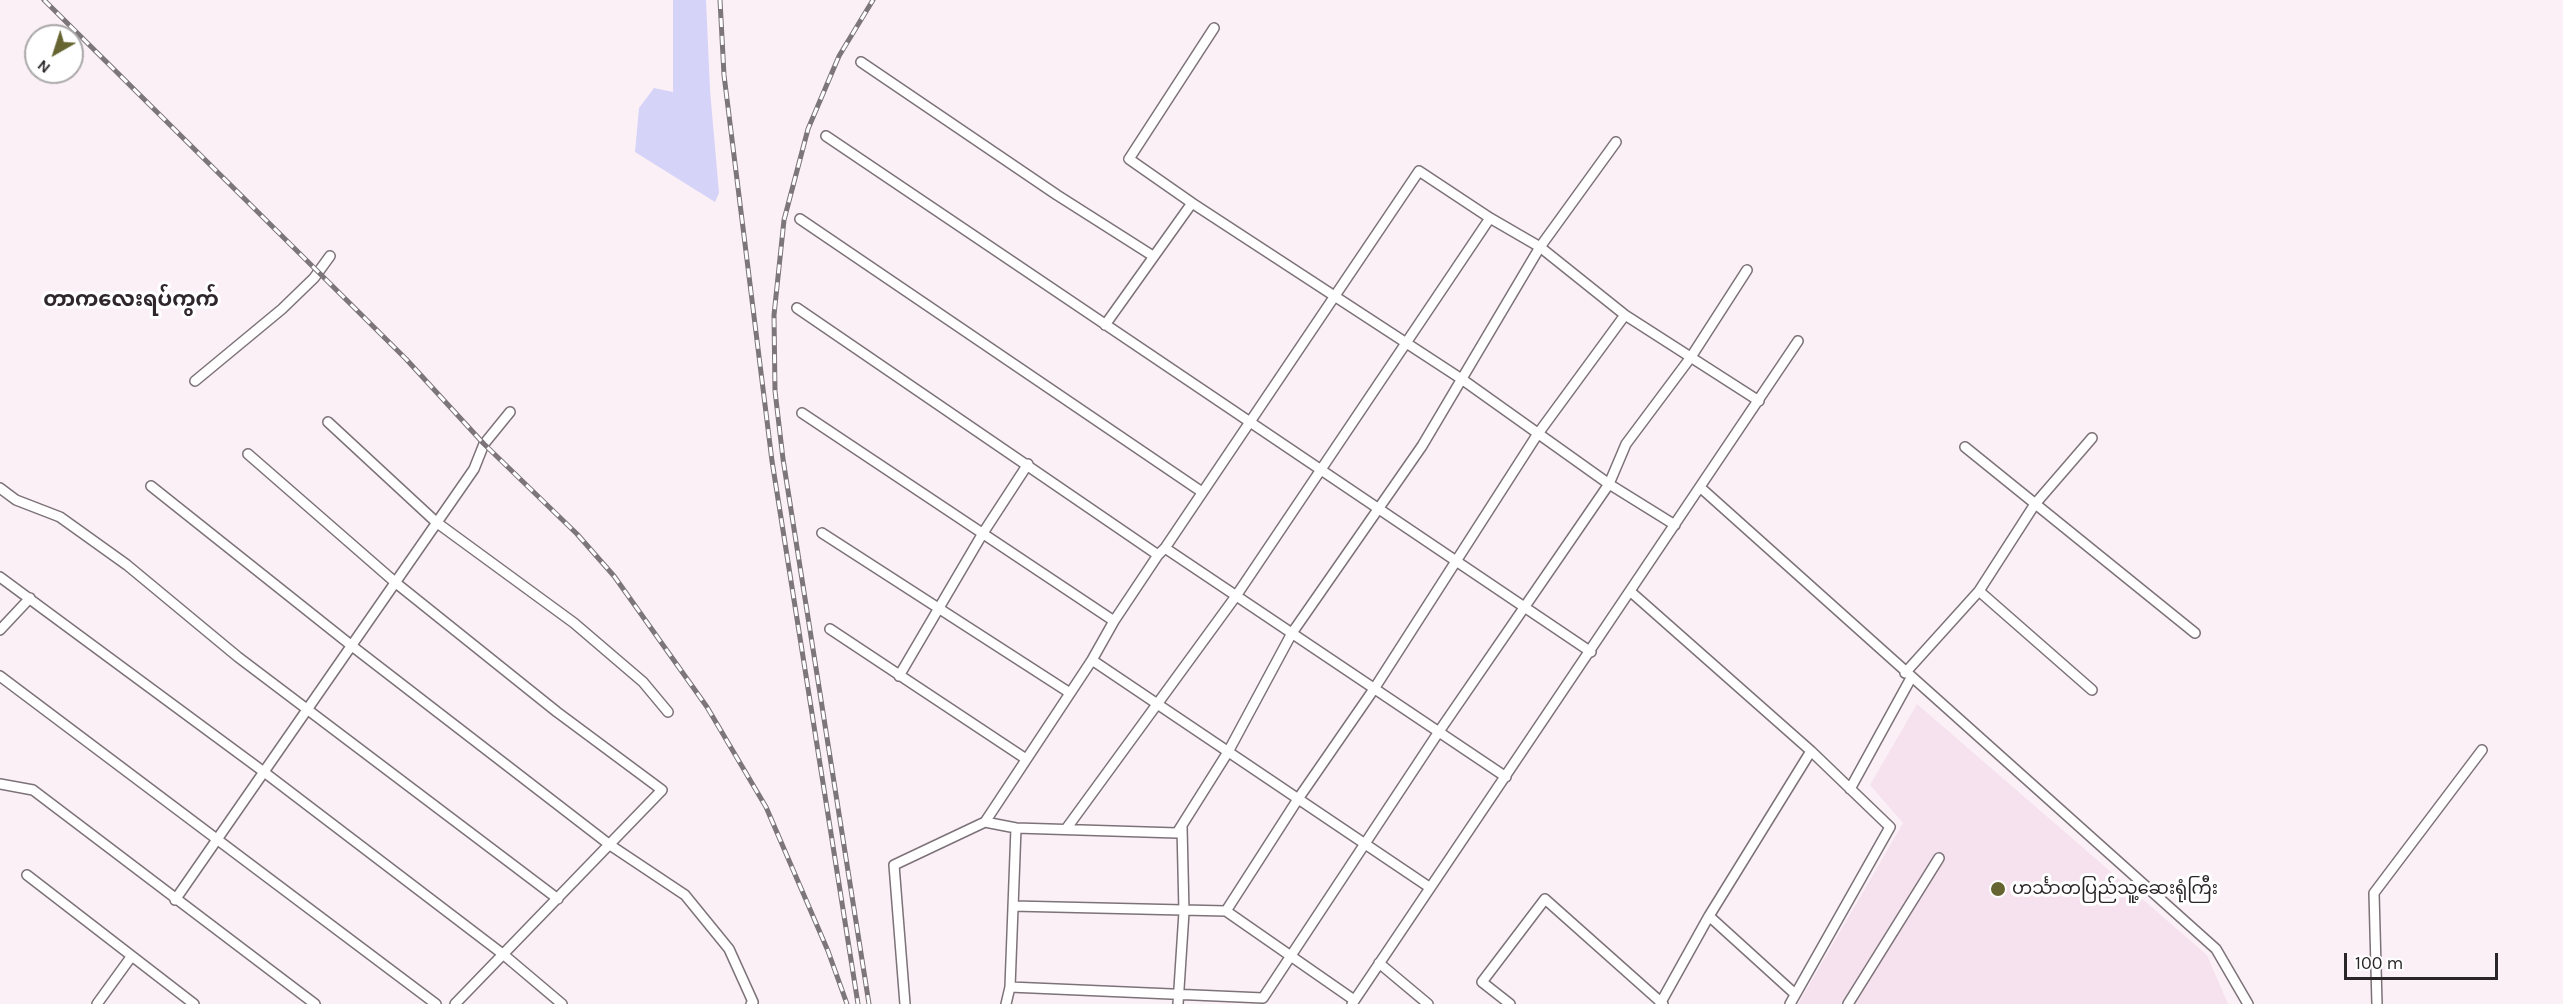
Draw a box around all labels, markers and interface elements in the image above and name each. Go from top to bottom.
north arrow [24,24,84,84]
text: N [33,56,54,78]
district label: တာကလေးရပ်ကွက် [43,287,219,313]
place label: ဟင်္သာတပြည်သူ့ဆေးရုံကြီး [2012,878,2218,900]
marker: ဟင်္သာတပြည်သူ့ဆေးရုံကြီး [1989,880,2007,898]
scale bar [2347,941,2502,979]
text: 100 m [2355,952,2403,974]

